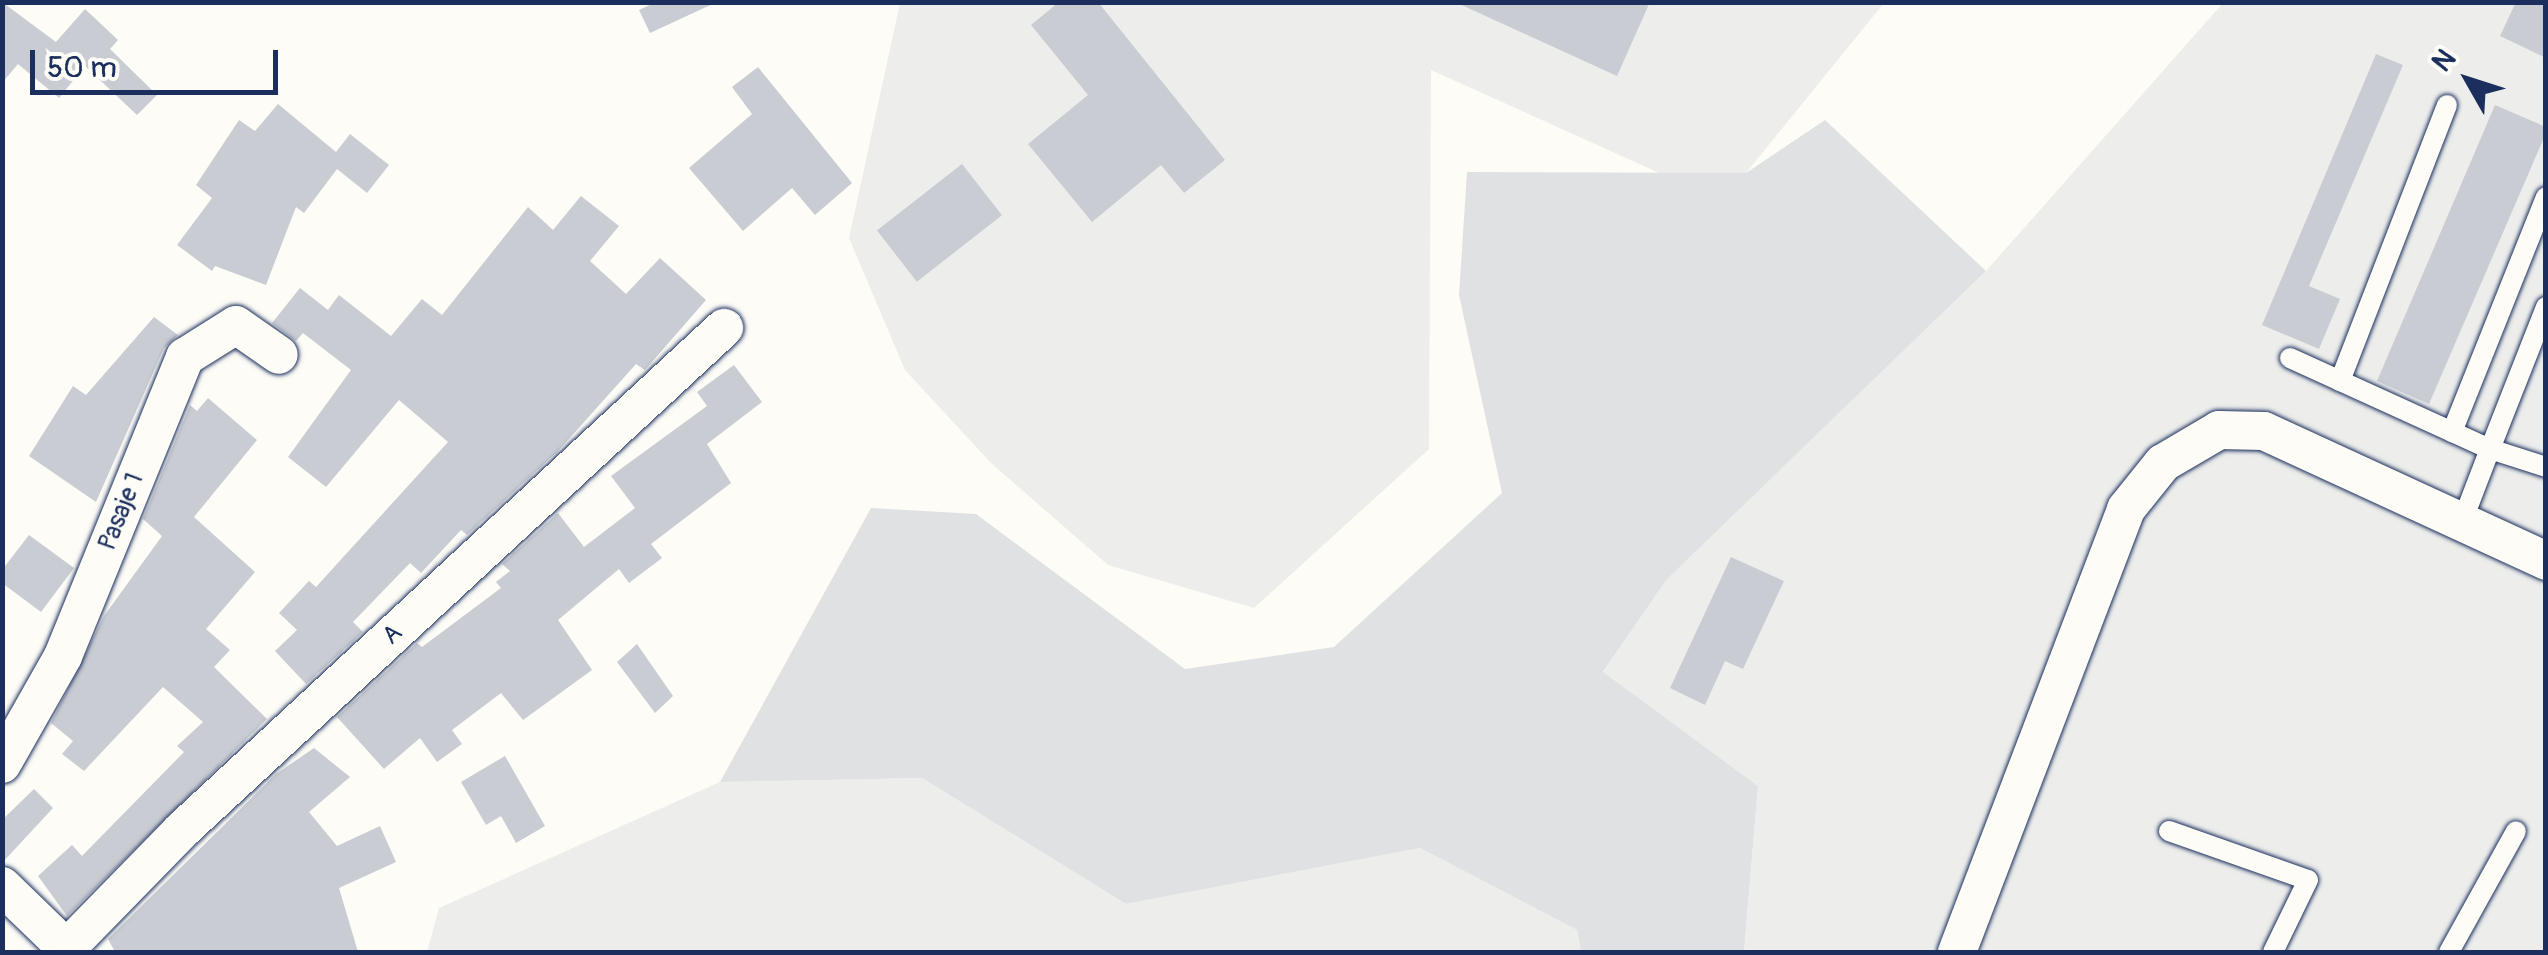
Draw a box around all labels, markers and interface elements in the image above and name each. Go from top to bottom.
scale bar [35,30,282,92]
north arrow [2418,30,2518,130]
text: N [2425,42,2464,79]
text: 50 m [47,49,117,86]
street label: Pasaje 1 [93,469,151,555]
street label: A [377,618,409,652]

